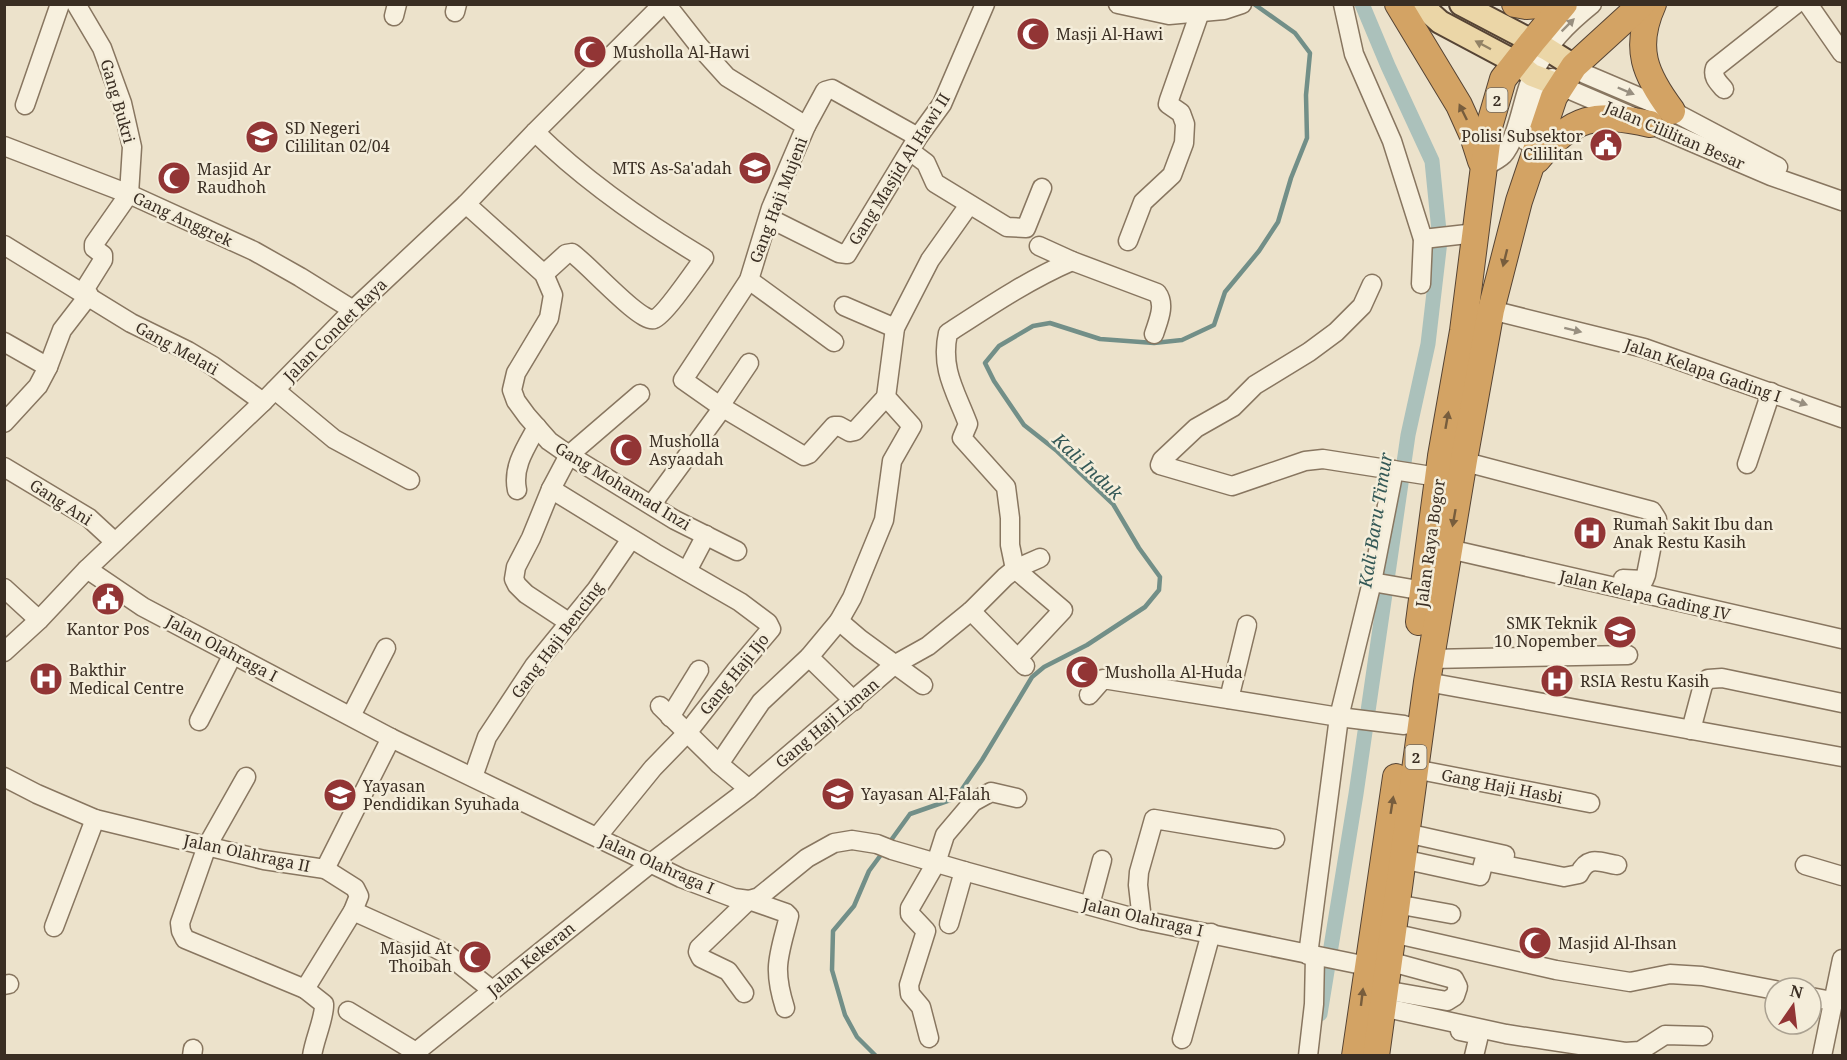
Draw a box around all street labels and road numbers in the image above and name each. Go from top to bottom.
street label: Gang Bukri [96,57,140,145]
road number: 2 [1486,88,1508,112]
street label: Gang Masjid Al Hawi II [843,89,955,249]
street label: Jalan Cililitan Besar [1601,95,1749,175]
street label: Gang Haji Mujeni [744,134,812,266]
street label: Gang Anggrek [130,186,237,252]
street label: Jalan Condet Raya [278,273,392,387]
street label: Gang Melati [132,316,222,380]
street label: Jalan Kelapa Gading I [1621,333,1784,407]
street label: Gang Mohamad Inzi [551,437,695,535]
street label: Gang Ani [26,474,96,530]
street label: Jalan Raya Bogor [1410,477,1450,610]
street label: Jalan Kelapa Gading IV [1556,564,1733,625]
street label: Gang Haji Bencing [506,577,608,703]
street label: Jalan Olahraga I [162,609,282,687]
street label: Gang Haji Ijo [694,629,774,719]
street label: Gang Haji Liman [771,673,883,773]
road number: 2 [1406,745,1426,769]
street label: Gang Haji Hasbi [1439,763,1565,809]
street label: Jalan Olahraga II [181,829,312,877]
street label: Jalan Olahraga I [595,829,718,899]
street label: Jalan Olahraga I [1080,892,1206,942]
street label: Jalan Kekeran [482,917,579,1002]

